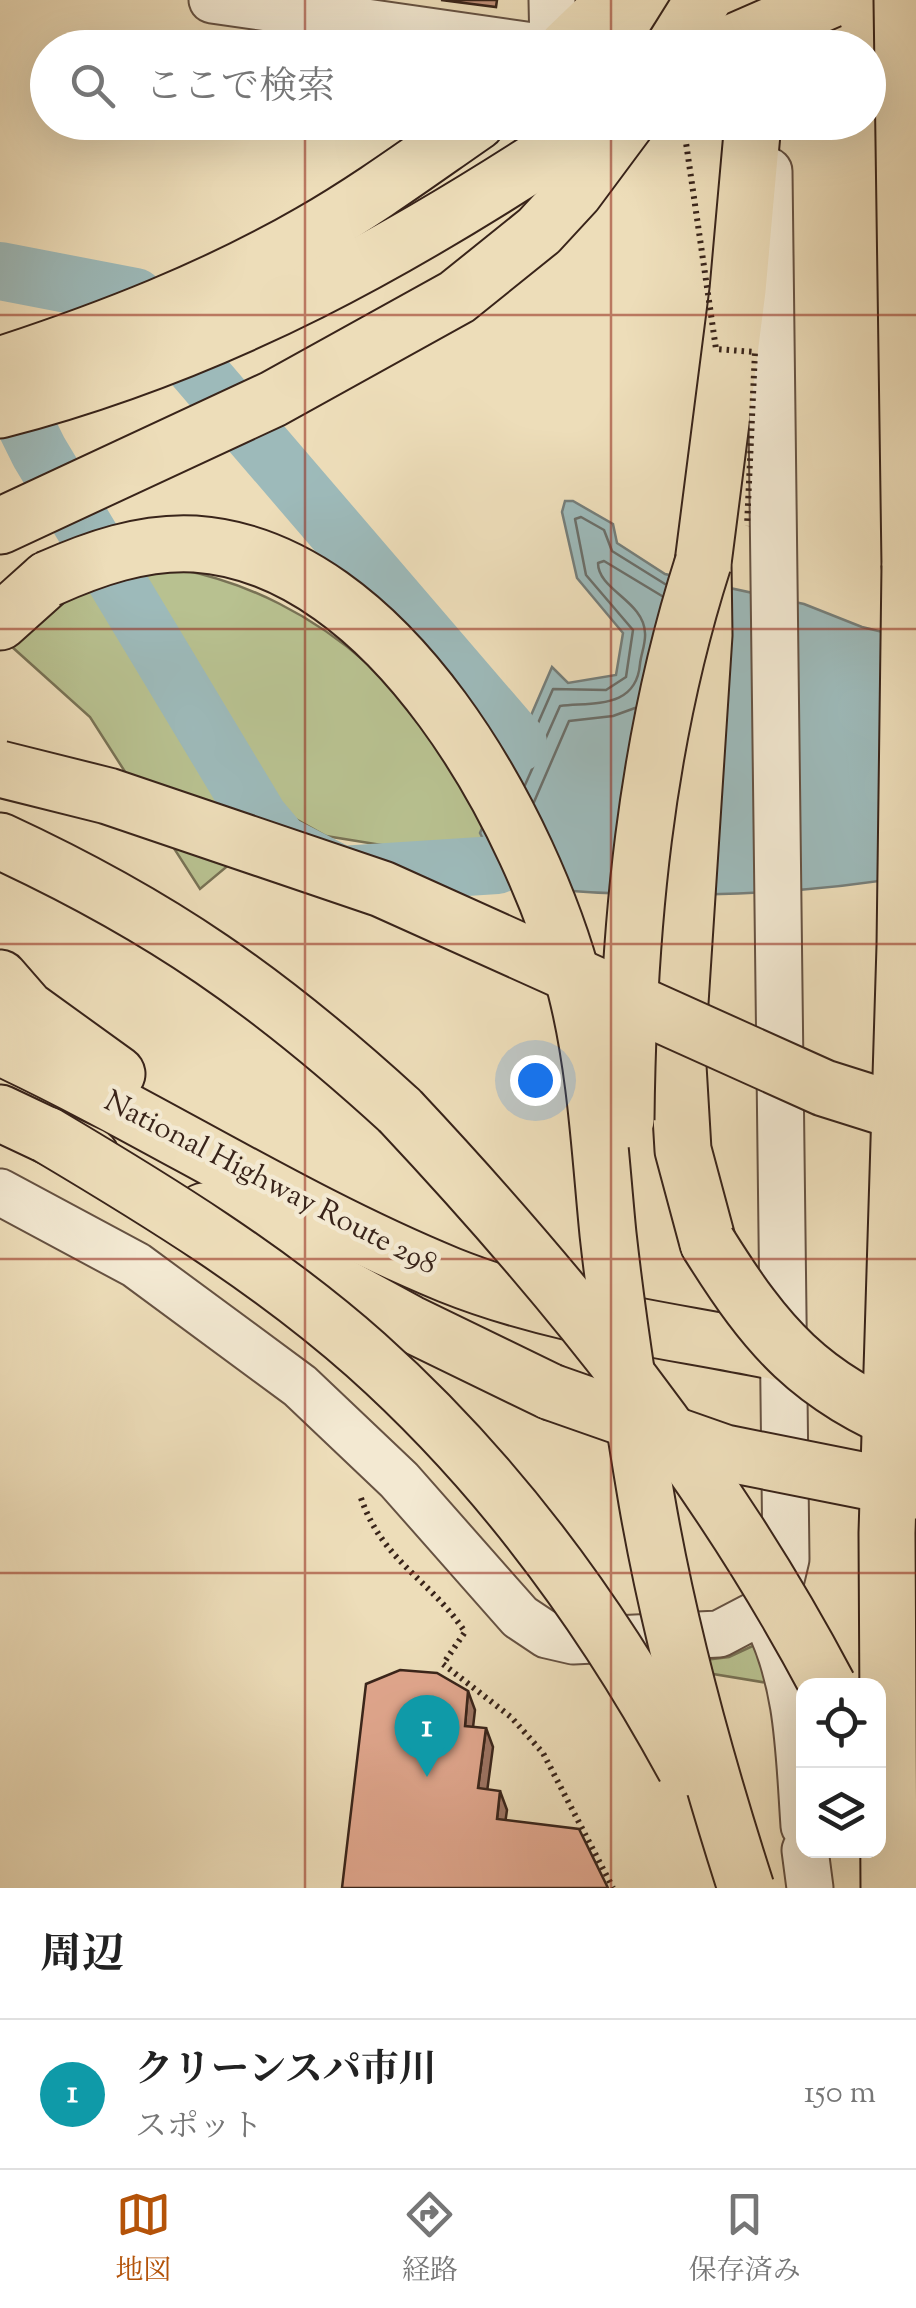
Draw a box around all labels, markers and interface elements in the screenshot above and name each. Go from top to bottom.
search box [30,30,886,140]
icon: search [65,58,120,113]
text: ここで検索 [145,62,335,116]
your location [510,1055,561,1106]
street label: National Highway Route 298 [96,1081,444,1287]
map controls [796,1678,886,1858]
button: locate [796,1678,886,1768]
pin: 1 [394,1694,460,1777]
button: layers [796,1768,886,1858]
text: 周辺 [40,1927,124,1987]
text: クリーンスパ市川 [135,2045,437,2099]
text: 1 [67,2071,78,2117]
text: 150 m [804,2071,876,2117]
text: スポット [135,2105,263,2151]
tab: 地図 [115,2187,171,2292]
tab: 経路 [402,2187,458,2292]
tab: 保存済み [689,2187,801,2292]

